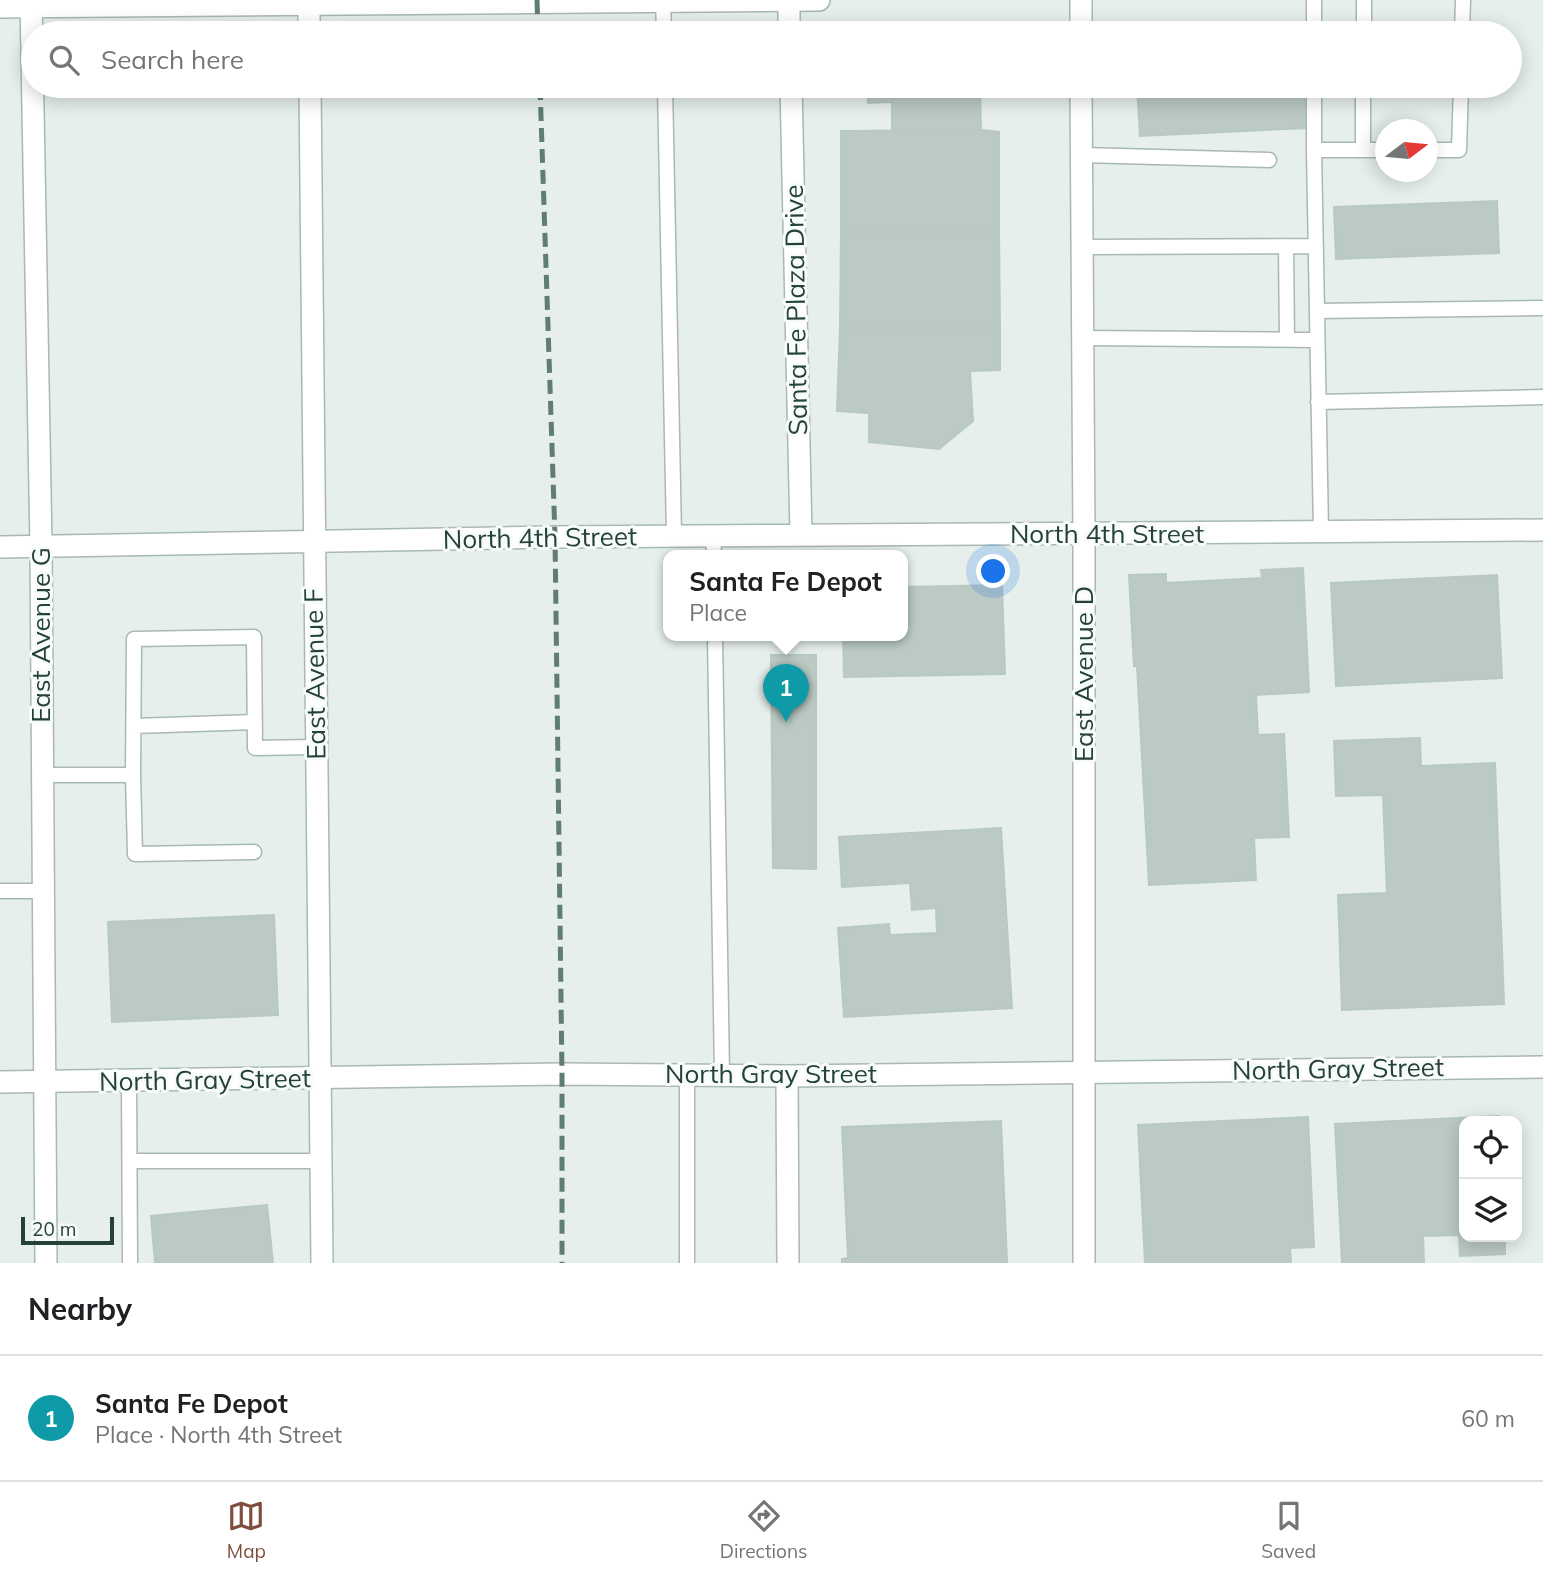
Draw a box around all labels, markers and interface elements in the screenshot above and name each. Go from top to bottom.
search box [21,21,1522,98]
icon: search [45,41,83,79]
text: Search here [101,43,244,76]
north arrow [1375,119,1438,182]
street label: Santa Fe Plaza Drive [777,184,814,436]
street label: North 4th Street [1010,517,1204,550]
street label: North 4th Street [443,519,637,556]
street label: East Avenue G [24,547,57,723]
popup [663,550,908,641]
your location [976,554,1010,588]
text: Santa Fe Depot [689,565,882,598]
street label: East Avenue D [1067,586,1100,762]
street label: East Avenue F [297,588,332,760]
text: Place [689,598,747,627]
pin: 1 [763,664,809,722]
street label: North Gray Street [1232,1050,1444,1087]
street label: North Gray Street [665,1057,877,1090]
street label: North Gray Street [99,1061,311,1098]
map controls [1459,1116,1522,1242]
button: locate [1459,1116,1522,1179]
button: layers [1459,1179,1522,1242]
scale bar [21,1214,114,1246]
text: 20 m [32,1217,76,1241]
text: Nearby [28,1290,132,1328]
text: Santa Fe Depot [95,1387,288,1420]
text: 1 [44,1404,58,1433]
text: 60 m [1461,1404,1515,1433]
text: Place · North 4th Street [95,1420,342,1449]
tab: Map [227,1497,266,1563]
tab: Directions [720,1497,808,1563]
tab: Saved [1261,1497,1316,1563]

